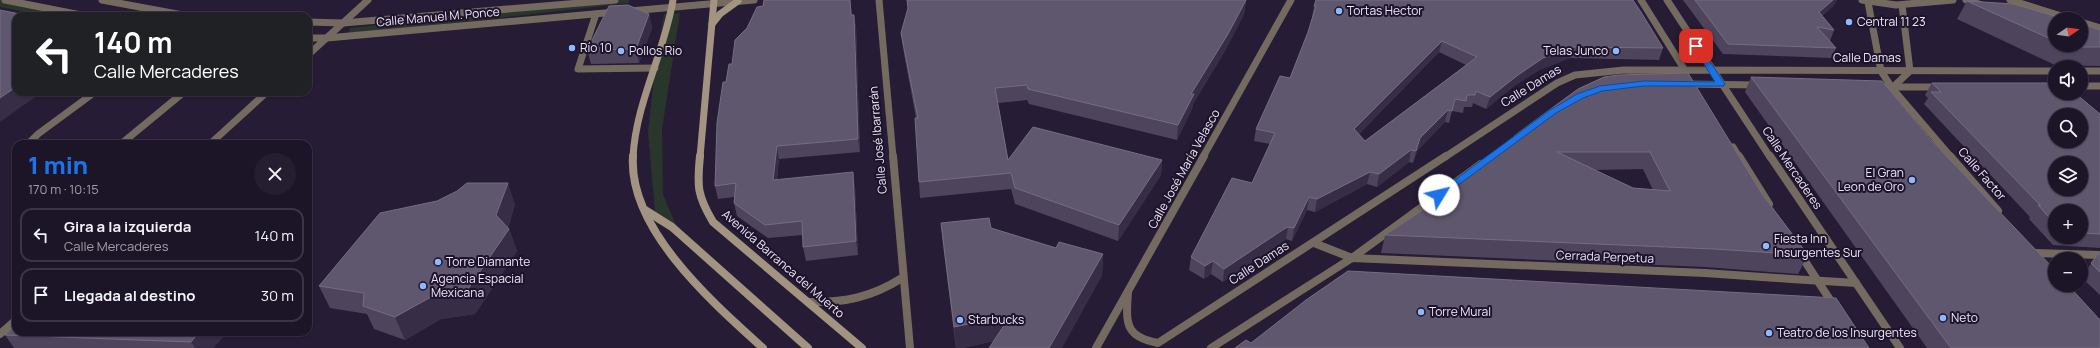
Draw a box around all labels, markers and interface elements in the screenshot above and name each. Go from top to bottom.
place label: Tortas Hector [1347,2,1423,19]
street label: Calle Manuel M. Ponce [375,3,500,30]
marker: Tortas Hector [1334,6,1344,16]
north arrow [2048,12,2088,52]
map controls [2048,12,2088,292]
place label: Central 11 23 [1857,13,1926,30]
marker: Central 11 23 [1844,17,1854,27]
text: 140 m [94,23,173,61]
icon: left [28,28,80,80]
pin [1679,29,1713,63]
icon: arrive [1685,35,1707,57]
place label: Río 10 [580,39,612,56]
place label: Pollos Rio [629,42,682,59]
place label: Telas Junco [1543,42,1608,59]
marker: Río 10 [567,43,577,53]
marker: Pollos Rio [616,46,626,56]
marker: Telas Junco [1611,46,1621,56]
street label: Calle Damas [1833,49,1901,66]
text: Calle Mercaderes [94,59,239,83]
street label: Calle Damas [1497,60,1564,111]
button: sound [2048,60,2088,100]
street label: Calle José Ibarrarán [864,85,891,195]
street label: Calle José María Velasco [1144,106,1224,232]
button: search [2048,108,2088,148]
street label: Calle Mercaderes [1758,123,1826,212]
street label: Calle Factor [1955,143,2011,204]
text: 1 min [28,148,88,181]
button: close [254,153,296,195]
button: layers [2048,156,2088,196]
place label: El Gran Leon de Oro [1838,164,1904,195]
position arrow [1418,174,1460,216]
marker: El Gran Leon de Oro [1907,175,1917,185]
text: 170 m · 10:15 [28,180,99,198]
button: + [2048,204,2088,244]
street label: Avenida Barranca del Muerto [718,206,848,322]
text: Gira a la izquierda [64,216,191,237]
icon: left [30,224,52,246]
text: 140 m [254,225,294,246]
place label: Fiesta Inn Insurgentes Sur [1774,230,1862,261]
text: Calle Mercaderes [64,237,169,255]
street label: Calle Damas [1226,237,1292,288]
marker: Fiesta Inn Insurgentes Sur [1761,241,1771,251]
street label: Cerrada Perpetua [1556,246,1654,267]
button: − [2048,252,2088,292]
place label: Torre Diamante [446,253,530,270]
marker: Torre Diamante [433,257,443,267]
place label: Agencia Espacial Mexicana [431,270,524,301]
marker: Agencia Espacial Mexicana [418,281,428,291]
icon: arrive [30,284,52,306]
text: Llegada al destino [64,285,196,306]
text: 30 m [261,285,294,306]
place label: Torre Mural [1429,303,1491,320]
marker: Torre Mural [1416,307,1426,317]
place label: Neto [1951,309,1978,326]
place label: Starbucks [968,311,1024,328]
marker: Neto [1938,313,1948,323]
marker: Starbucks [955,315,965,325]
place label: Teatro de los Insurgentes [1777,324,1917,341]
marker: Teatro de los Insurgentes [1764,328,1774,338]

